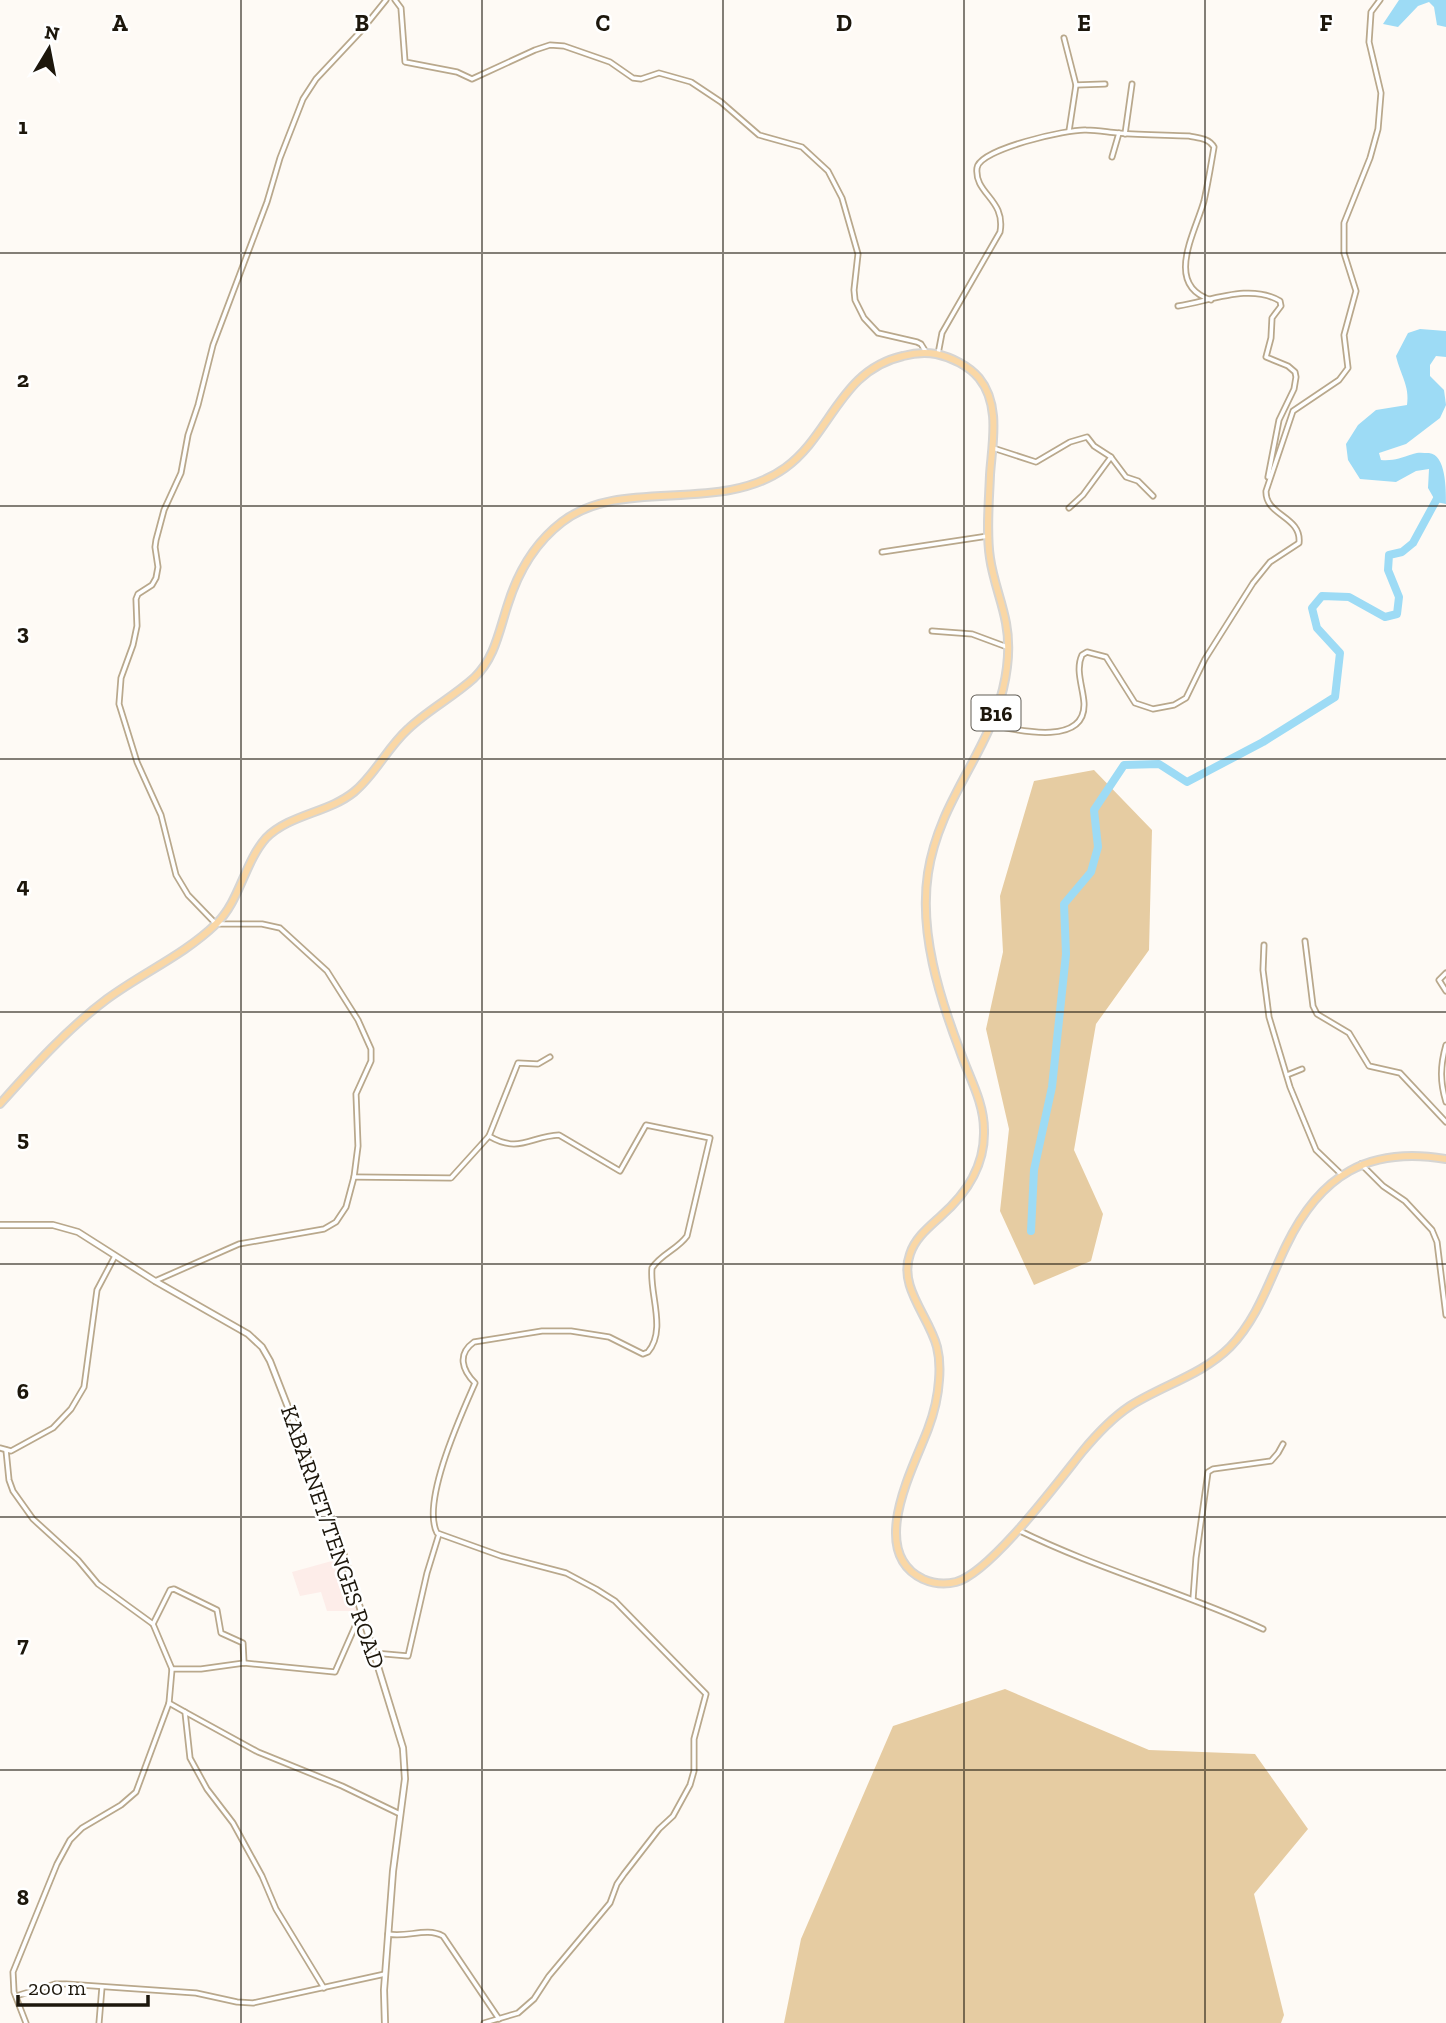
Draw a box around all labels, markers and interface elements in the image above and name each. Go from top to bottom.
text: A [112,9,128,37]
text: B [355,9,369,37]
text: C [596,9,610,37]
text: D [836,9,852,37]
text: E [1077,9,1091,37]
text: F [1319,9,1333,37]
north arrow [14,14,84,84]
text: N [43,20,61,45]
text: 1 [18,112,28,140]
text: 2 [17,365,29,393]
text: 3 [17,618,29,646]
road number: B16 [972,696,1020,730]
text: 4 [16,871,30,899]
text: 5 [17,1124,29,1152]
text: 6 [17,1377,29,1405]
street label: KABARNET/TENGES ROAD [275,1402,391,1672]
text: 7 [17,1630,29,1658]
text: 8 [17,1883,29,1911]
scale bar [18,1964,147,2008]
text: 200 m [28,1975,86,2000]

